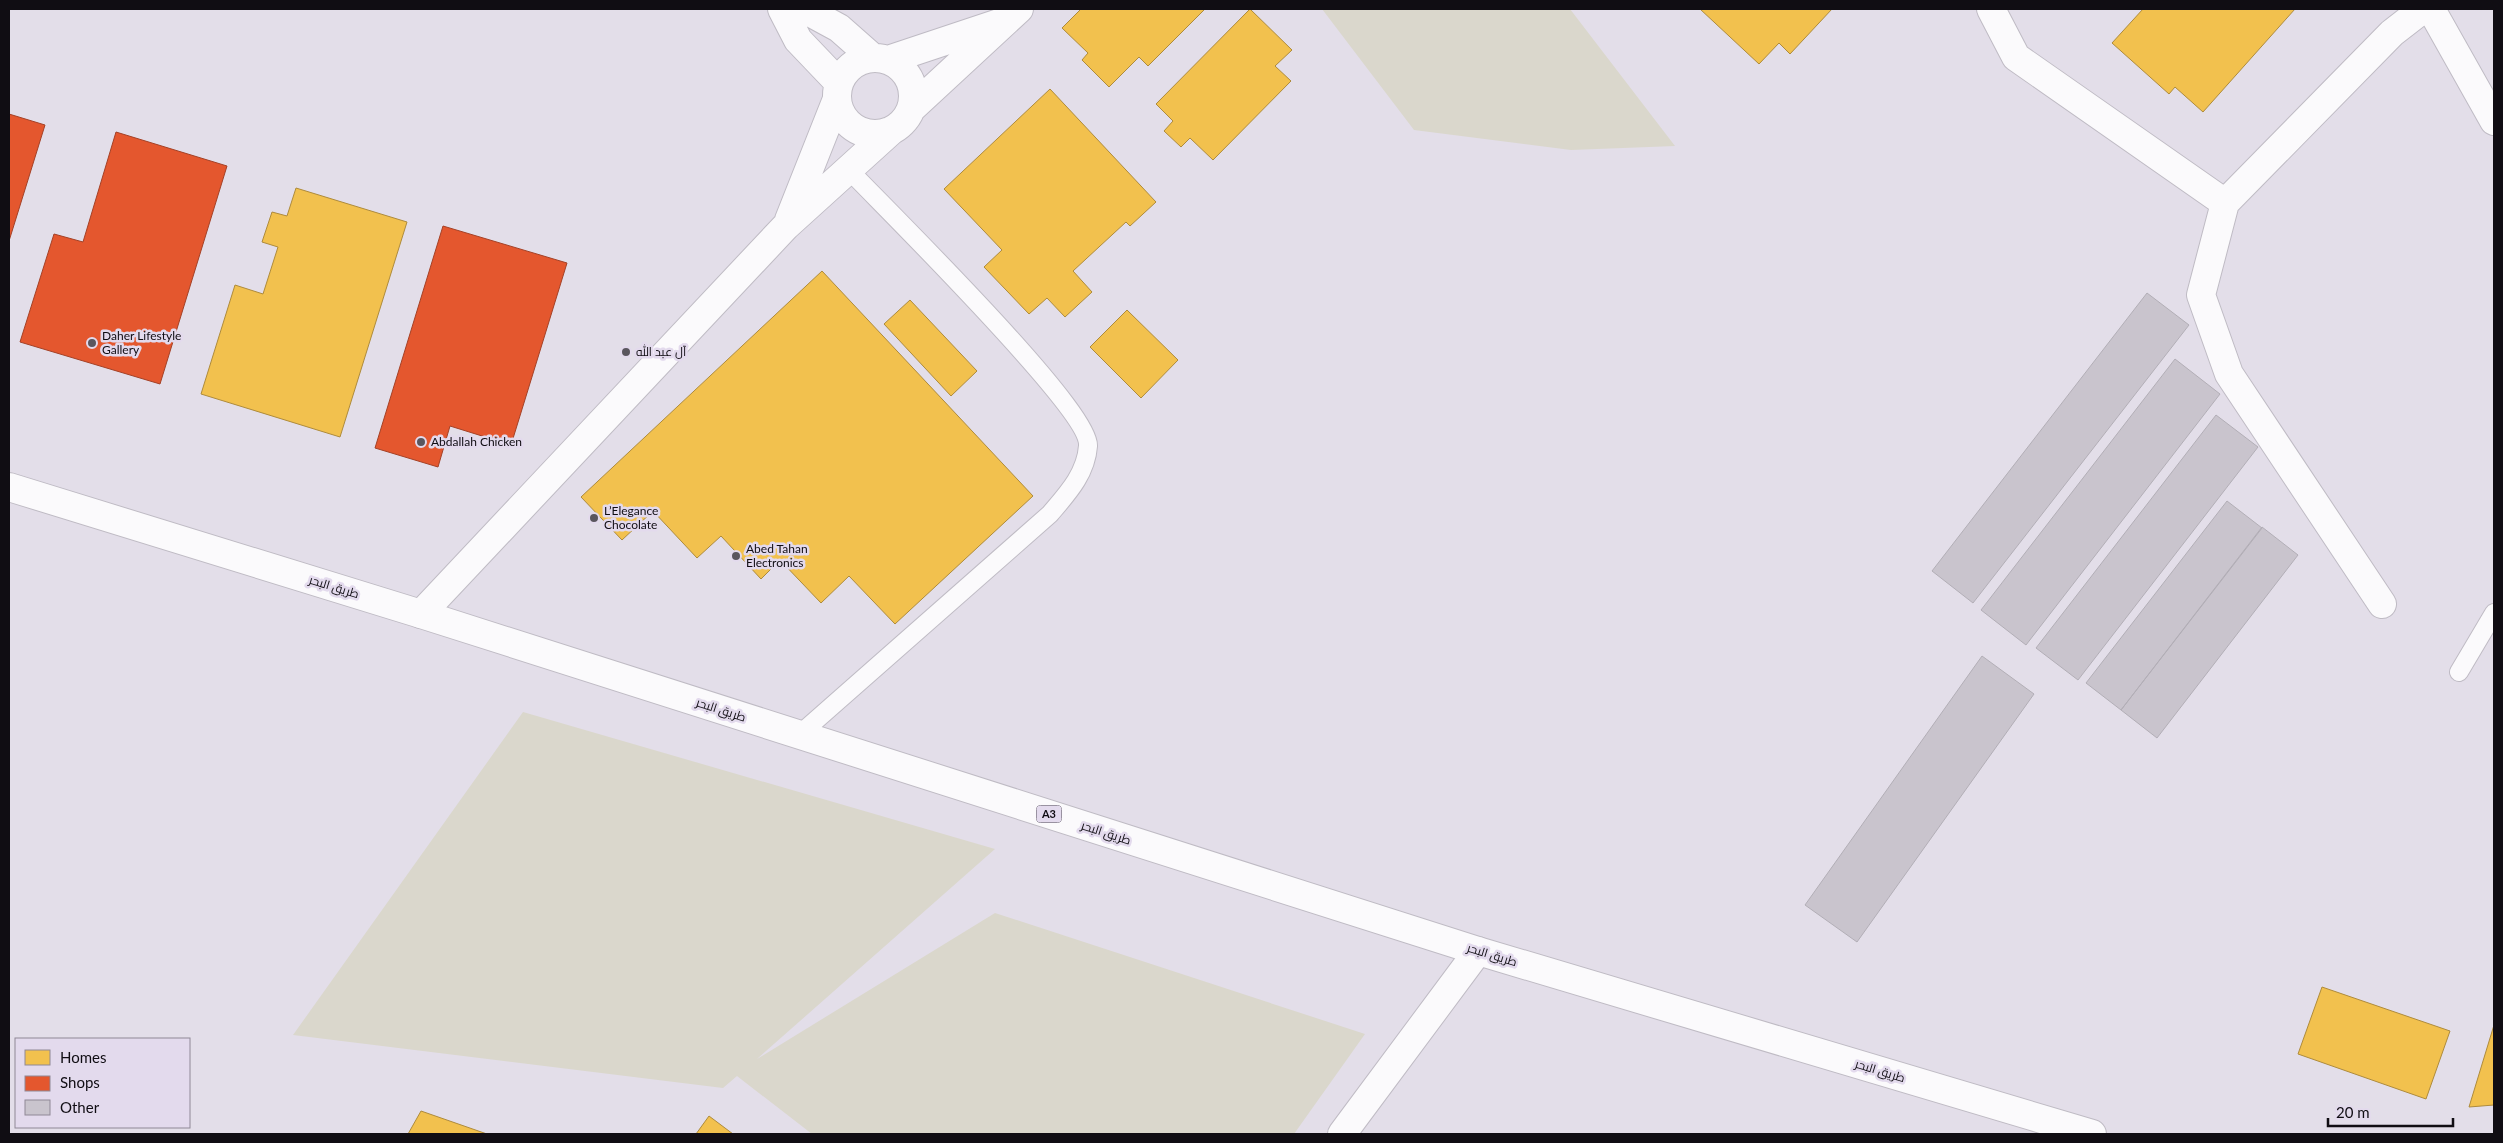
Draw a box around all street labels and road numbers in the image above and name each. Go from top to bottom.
street label: طريق البحر [306,572,361,601]
street label: طريق البحر [693,694,748,725]
road number: A3 [1036,806,1062,822]
street label: طريق البحر [1078,817,1133,848]
street label: طريق البحر [1464,940,1519,969]
street label: طريق البحر [1852,1056,1907,1085]

